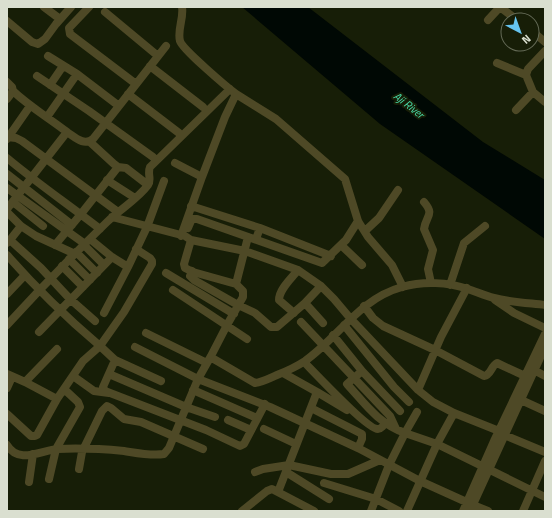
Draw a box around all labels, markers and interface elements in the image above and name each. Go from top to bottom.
north arrow [500,12,540,52]
text: N [518,31,535,48]
water label: Aji River [390,88,429,123]

